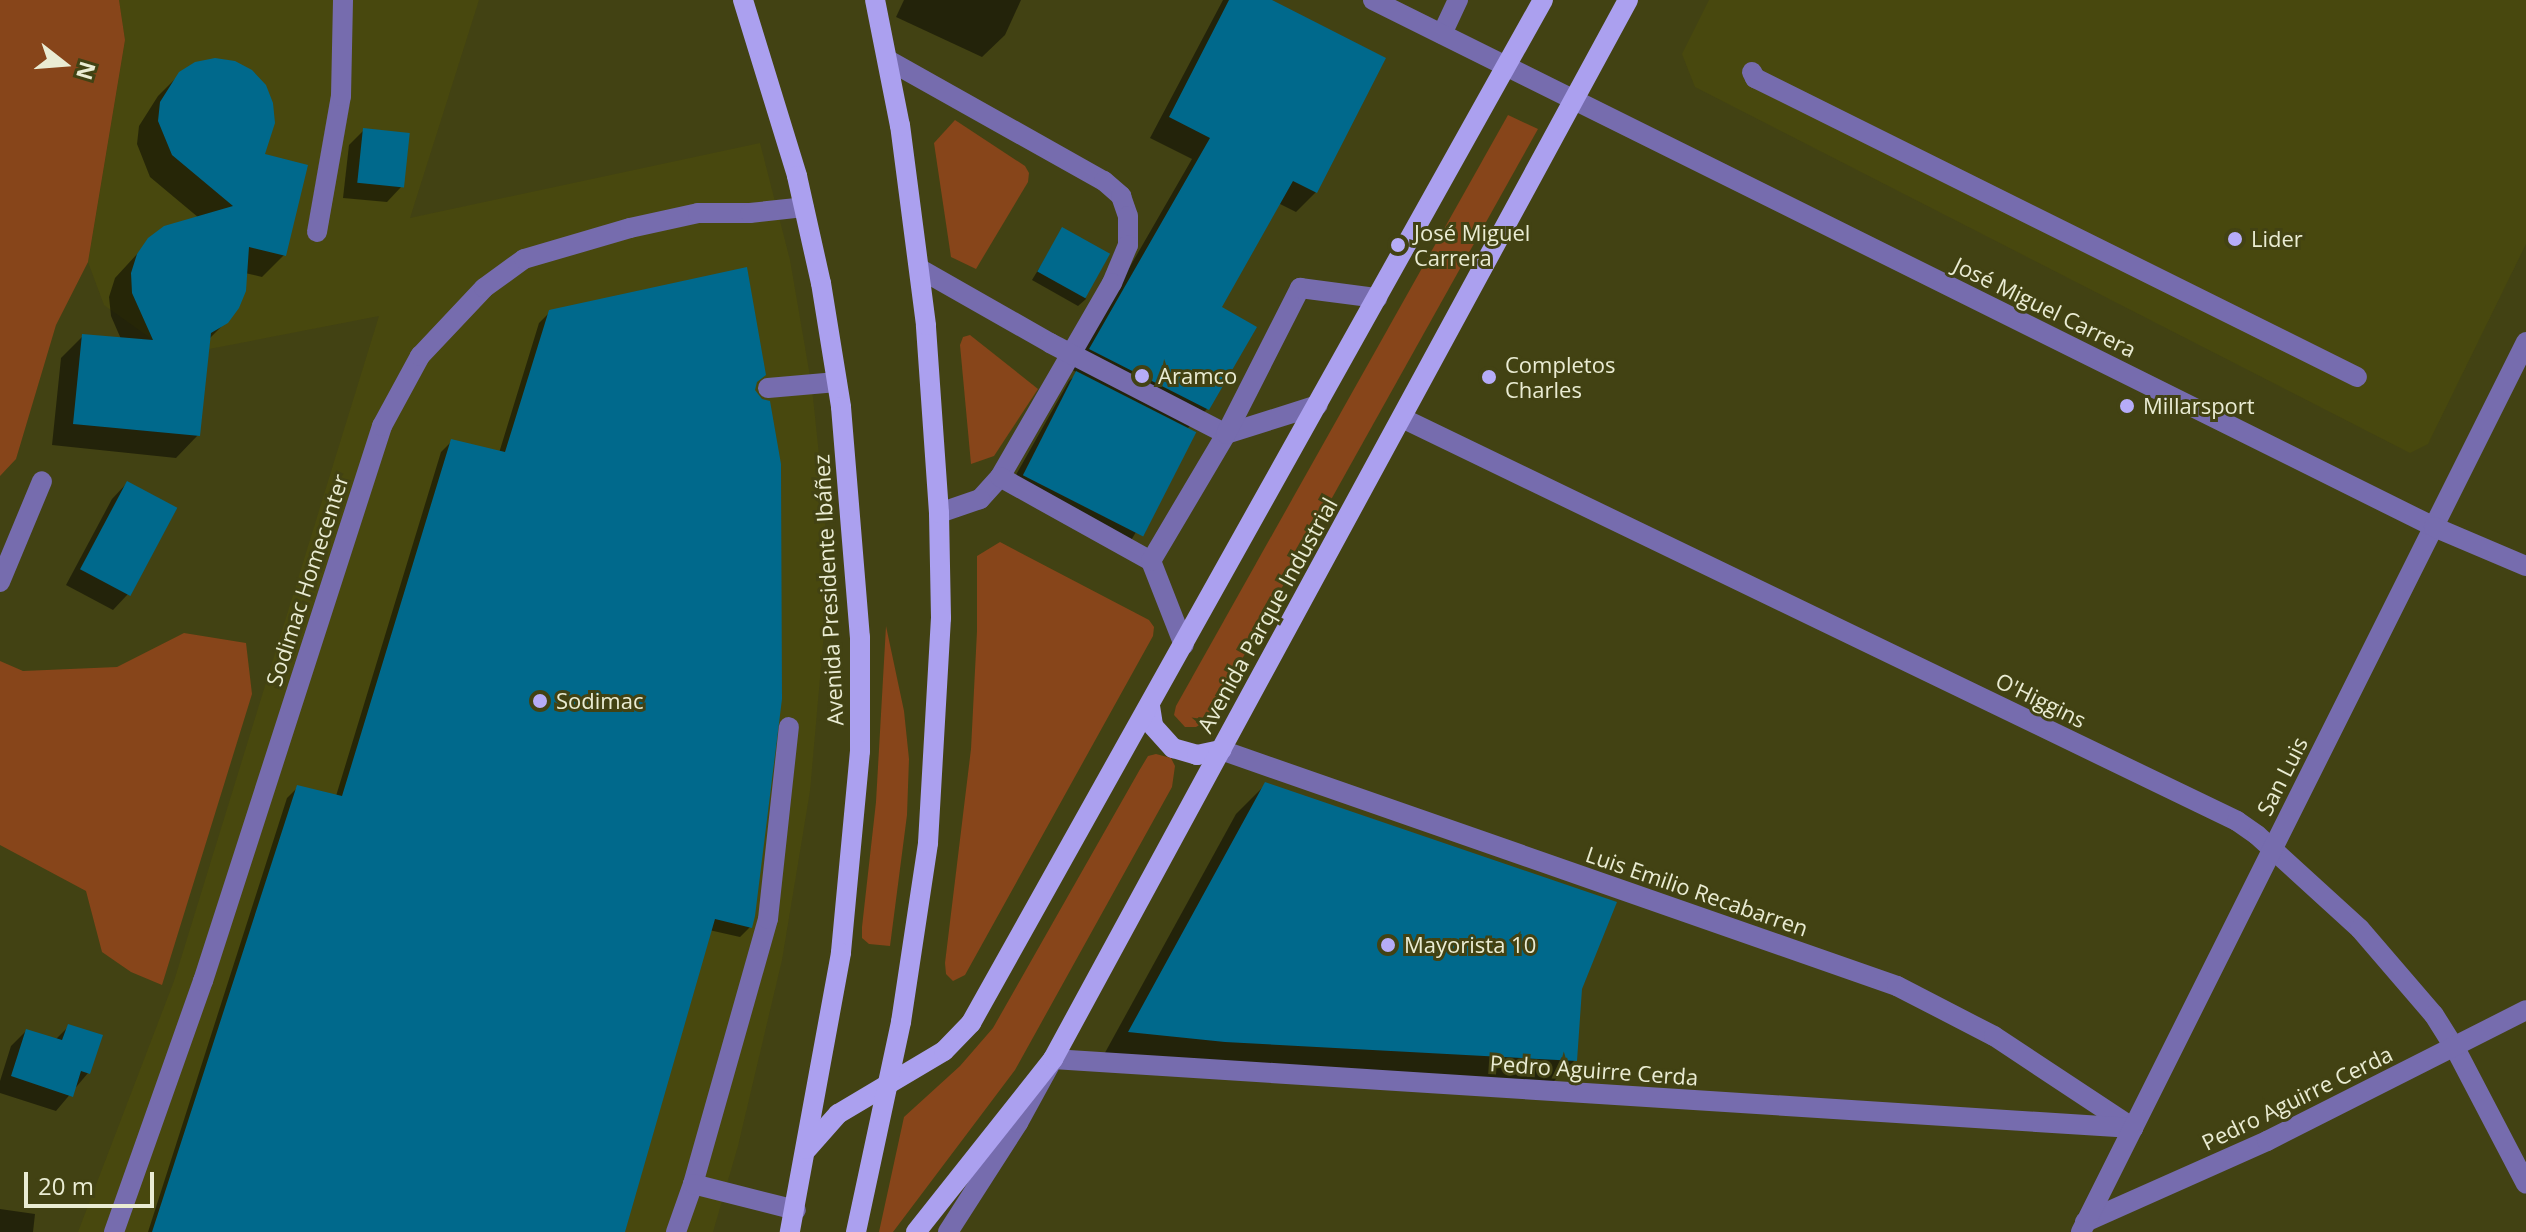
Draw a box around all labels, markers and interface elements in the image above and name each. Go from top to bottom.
north arrow [24,24,104,104]
text: N [70,58,104,84]
place label: José Miguel Carrera [1414,219,1530,270]
place label: Lider [2251,226,2303,252]
marker: Lider [2226,230,2244,248]
marker: José Miguel Carrera [1389,236,1407,254]
street label: José Miguel Carrera [1949,251,2141,363]
place label: Completos Charles [1505,351,1615,402]
place label: Aramco [1158,363,1237,389]
marker: Aramco [1133,367,1151,385]
marker: Completos Charles [1480,368,1498,386]
place label: Millarsport [2143,393,2255,419]
marker: Millarsport [2118,397,2136,415]
street label: Avenida Presidente Ibáñez [808,454,848,726]
street label: Sodimac Homecenter [260,471,354,689]
street label: Avenida Parque Industrial [1191,493,1343,737]
street label: O'Higgins [1992,667,2090,733]
place label: Sodimac [556,688,643,714]
marker: Sodimac [531,692,549,710]
street label: San Luis [2251,732,2313,820]
street label: Luis Emilio Recabarren [1582,841,1812,941]
place label: Mayorista 10 [1404,932,1536,958]
marker: Mayorista 10 [1379,936,1397,954]
street label: Pedro Aguirre Cerda [2197,1040,2397,1156]
street label: Pedro Aguirre Cerda [1489,1050,1699,1090]
scale bar [28,1156,158,1206]
text: 20 m [38,1169,94,1202]

